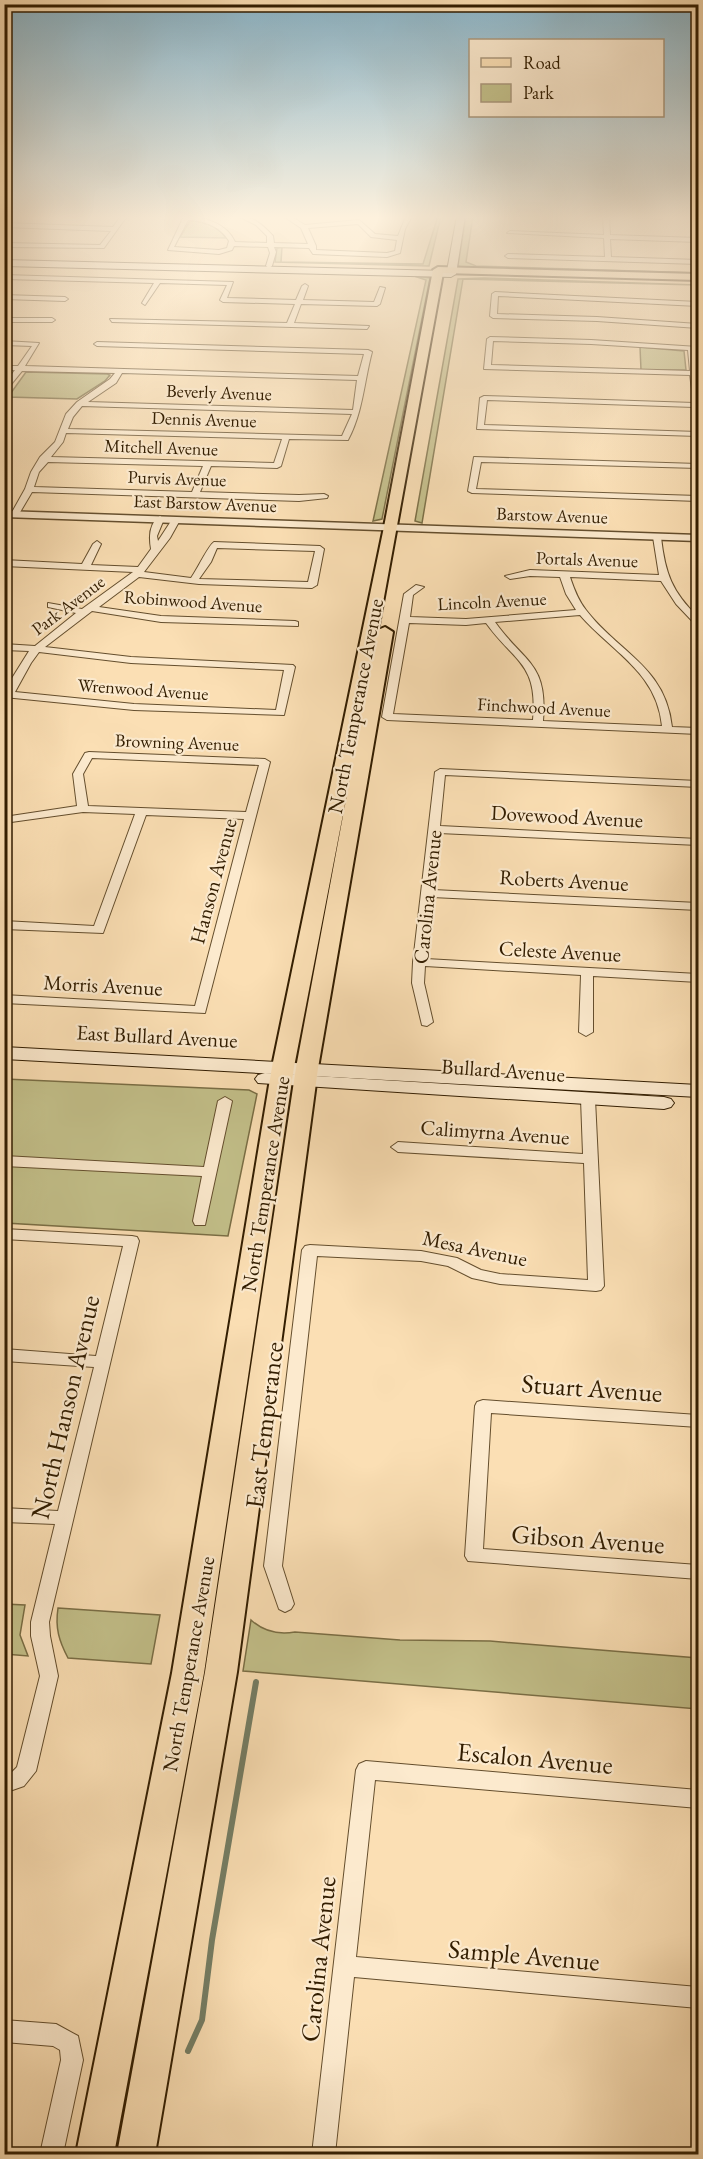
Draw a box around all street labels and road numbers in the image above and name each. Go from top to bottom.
street label: Beverly Avenue [166,379,272,405]
street label: Dennis Avenue [151,406,257,432]
street label: Mitchell Avenue [104,434,218,460]
street label: Purvis Avenue [127,465,227,491]
street label: East Barstow Avenue [133,489,277,517]
street label: Barstow Avenue [496,502,608,528]
street label: Portals Avenue [536,546,638,572]
street label: Park Avenue [27,570,109,640]
street label: Robinwood Avenue [123,585,263,617]
street label: Lincoln Avenue [437,587,547,615]
street label: North Temperance Avenue [321,596,389,816]
street label: Wrenwood Avenue [77,673,209,705]
street label: Finchwood Avenue [477,692,611,722]
street label: Browning Avenue [115,728,239,756]
street label: Dovewood Avenue [490,799,644,833]
street label: Hanson Avenue [183,815,243,947]
street label: Carolina Avenue [407,829,447,965]
street label: Roberts Avenue [499,863,629,897]
street label: Celeste Avenue [498,934,622,968]
street label: Morris Avenue [43,968,163,1002]
street label: East Bullard Avenue [76,1018,238,1054]
street label: Bullard Avenue [440,1052,566,1088]
street label: North Temperance Avenue [235,1074,295,1294]
street label: Calimyrna Avenue [420,1113,570,1151]
street label: Mesa Avenue [420,1224,530,1272]
street label: North Hanson Avenue [23,1292,107,1522]
street label: East Temperance [237,1340,291,1510]
street label: Stuart Avenue [520,1366,664,1410]
street label: Gibson Avenue [510,1517,666,1561]
street label: North Temperance Avenue [156,1554,220,1774]
street label: Escalon Avenue [456,1734,614,1782]
street label: Carolina Avenue [292,1874,344,2044]
street label: Sample Avenue [447,1931,601,1979]

